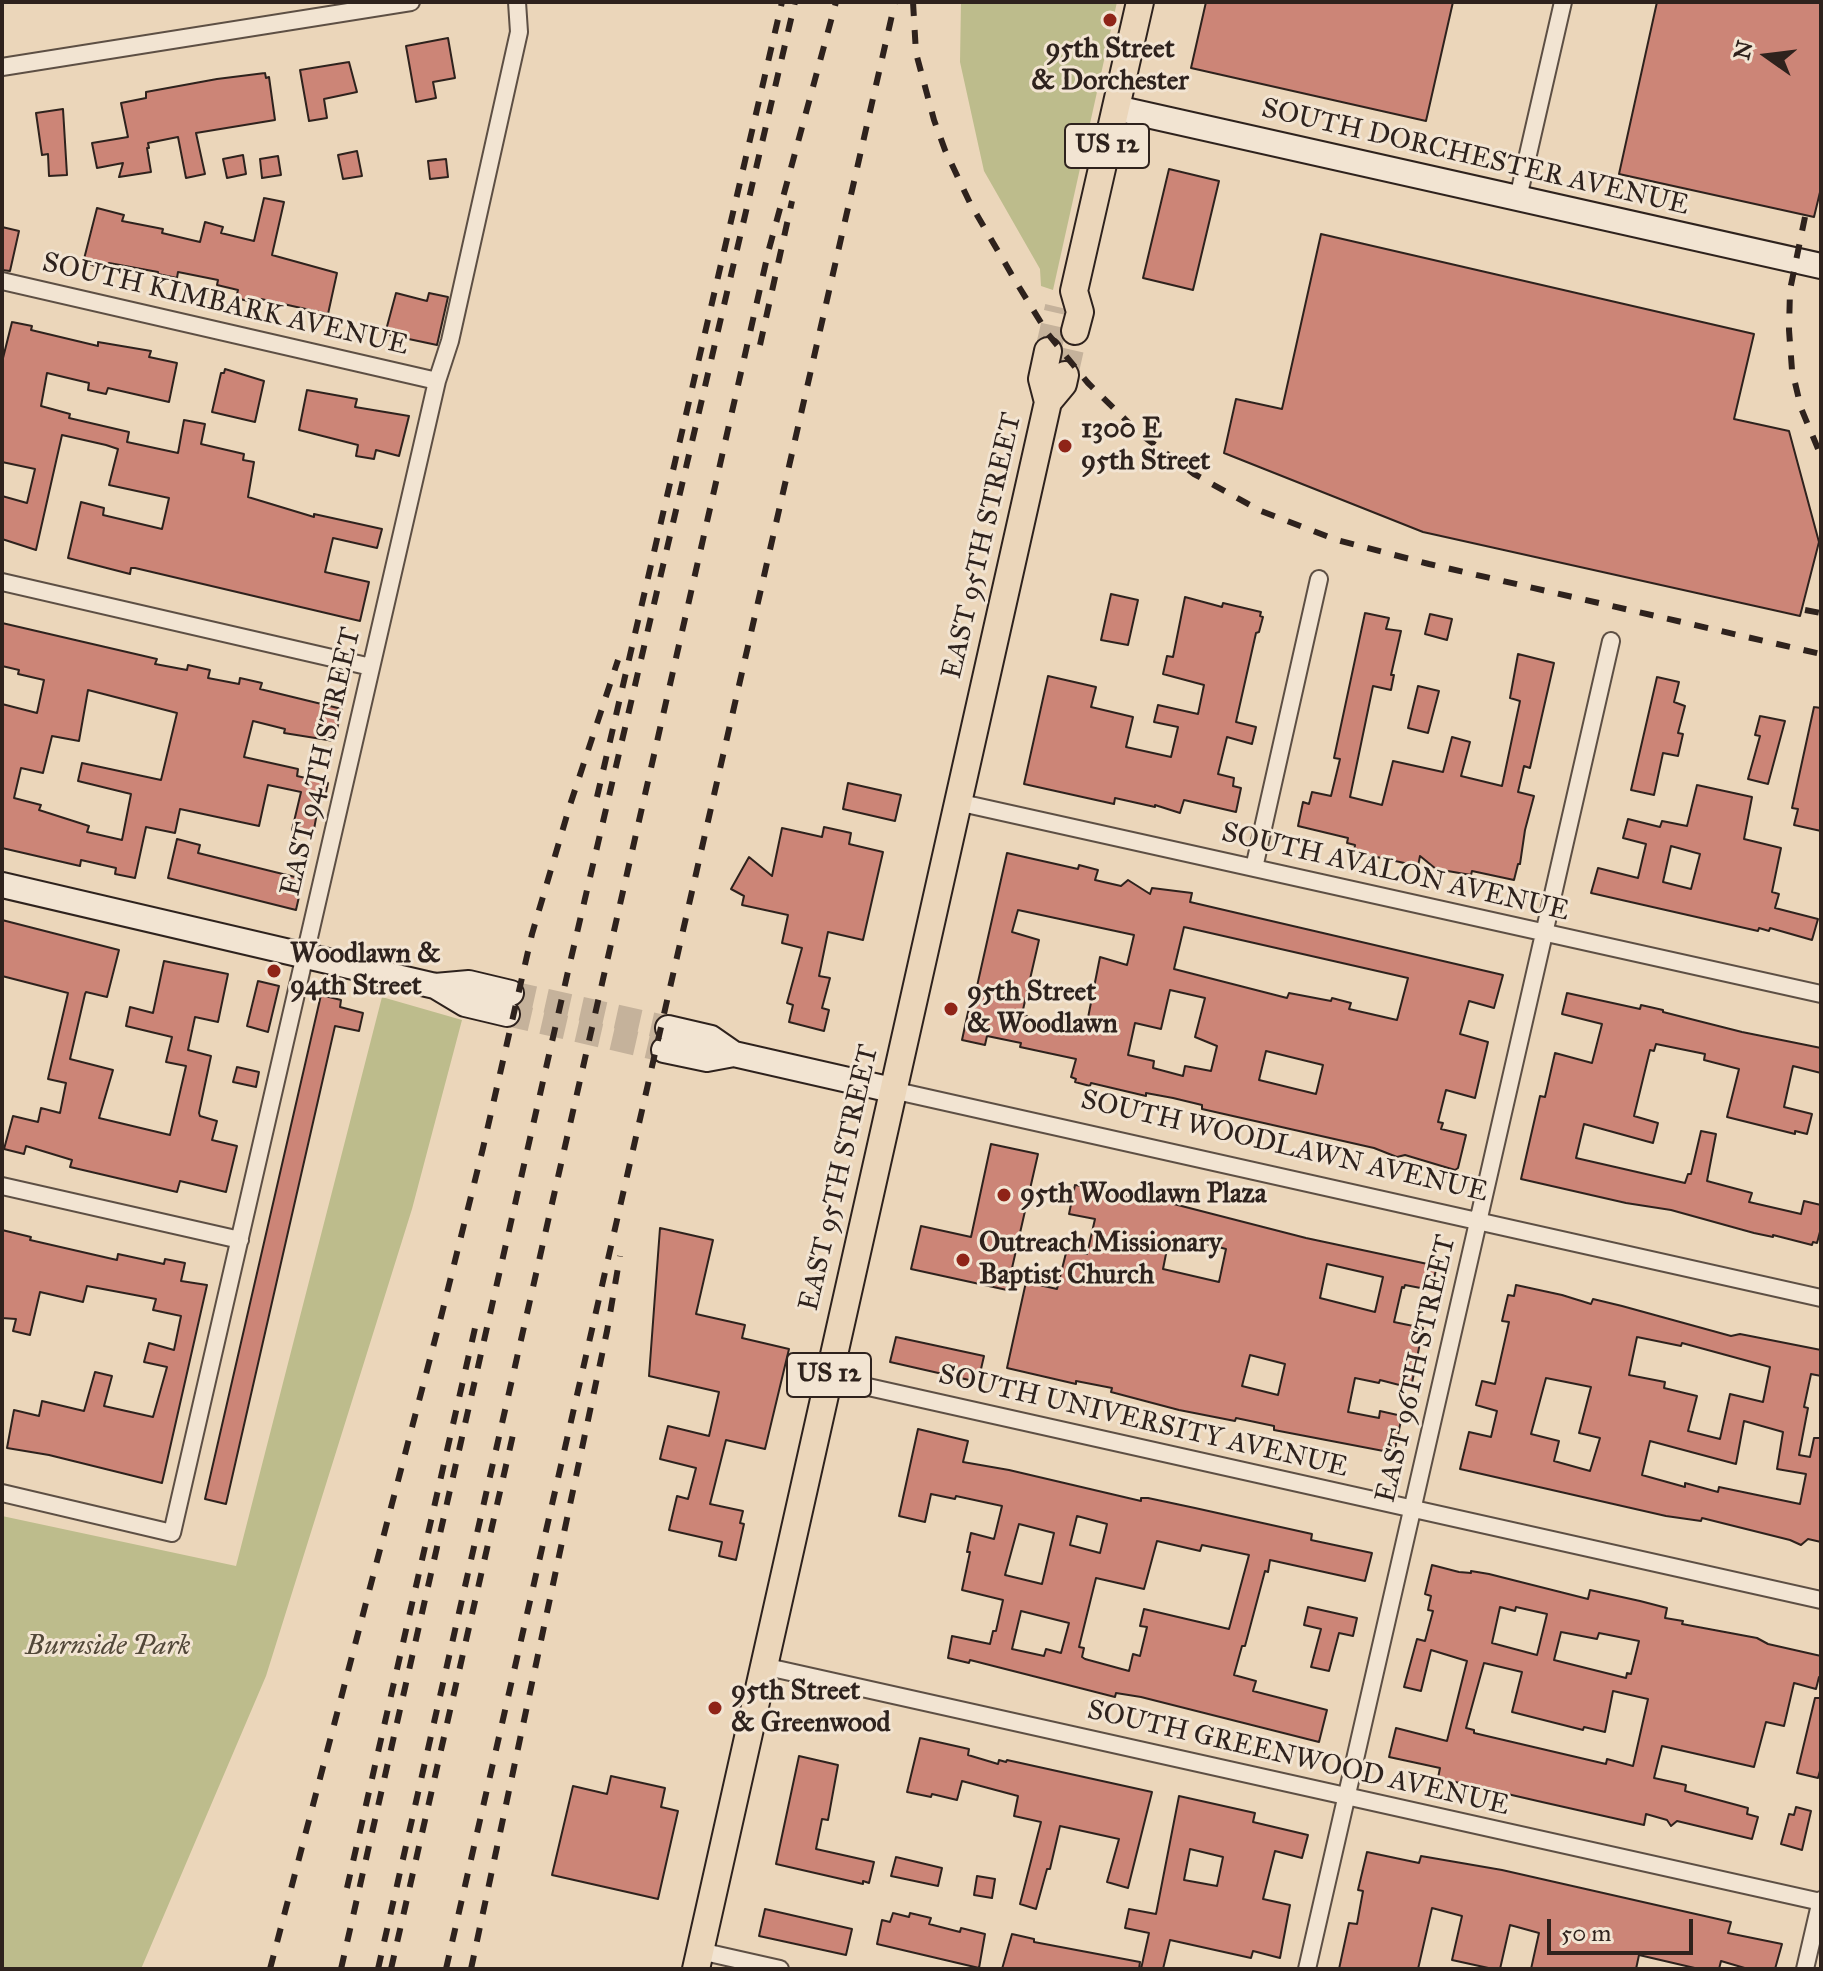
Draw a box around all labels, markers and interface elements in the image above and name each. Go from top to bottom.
marker: 95th Street & Dorchester [1101,11,1119,29]
north arrow [1727,16,1807,96]
place label: 95th Street & Dorchester [1031,33,1189,99]
text: N [1728,38,1759,62]
street label: SOUTH DORCHESTER AVENUE [1258,92,1692,224]
road number: US 12 [1065,124,1149,168]
street label: SOUTH KIMBARK AVENUE [39,246,411,364]
street label: EAST 95TH STREET [936,410,1030,682]
place label: 1300 E 95th Street [1081,413,1210,479]
marker: 1300 E 95th Street [1056,437,1074,455]
street label: EAST 94TH STREET [275,624,369,900]
street label: SOUTH AVALON AVENUE [1218,817,1572,929]
place label: Woodlawn & 94th Street [290,938,441,1004]
marker: Woodlawn & 94th Street [265,962,283,980]
place label: 95th Street & Woodlawn [967,976,1118,1042]
marker: 95th Street & Woodlawn [942,1000,960,1018]
street label: EAST 95TH STREET [793,1042,887,1314]
street label: SOUTH WOODLAWN AVENUE [1077,1084,1491,1210]
place label: 95th Woodlawn Plaza [1020,1178,1267,1212]
marker: 95th Woodlawn Plaza [995,1186,1013,1204]
place label: Outreach Missionary Baptist Church [979,1227,1222,1293]
street label: EAST 96TH STREET [1370,1232,1464,1506]
marker: Outreach Missionary Baptist Church [954,1251,972,1269]
road number: US 12 [787,1353,871,1397]
street label: SOUTH UNIVERSITY AVENUE [935,1358,1351,1486]
park label: Burnside Park [25,1630,191,1664]
place label: 95th Street & Greenwood [731,1675,891,1741]
street label: SOUTH GREENWOOD AVENUE [1084,1694,1512,1824]
marker: 95th Street & Greenwood [706,1699,724,1717]
scale bar [1551,1903,1697,1953]
text: 50 m [1561,1918,1611,1948]

